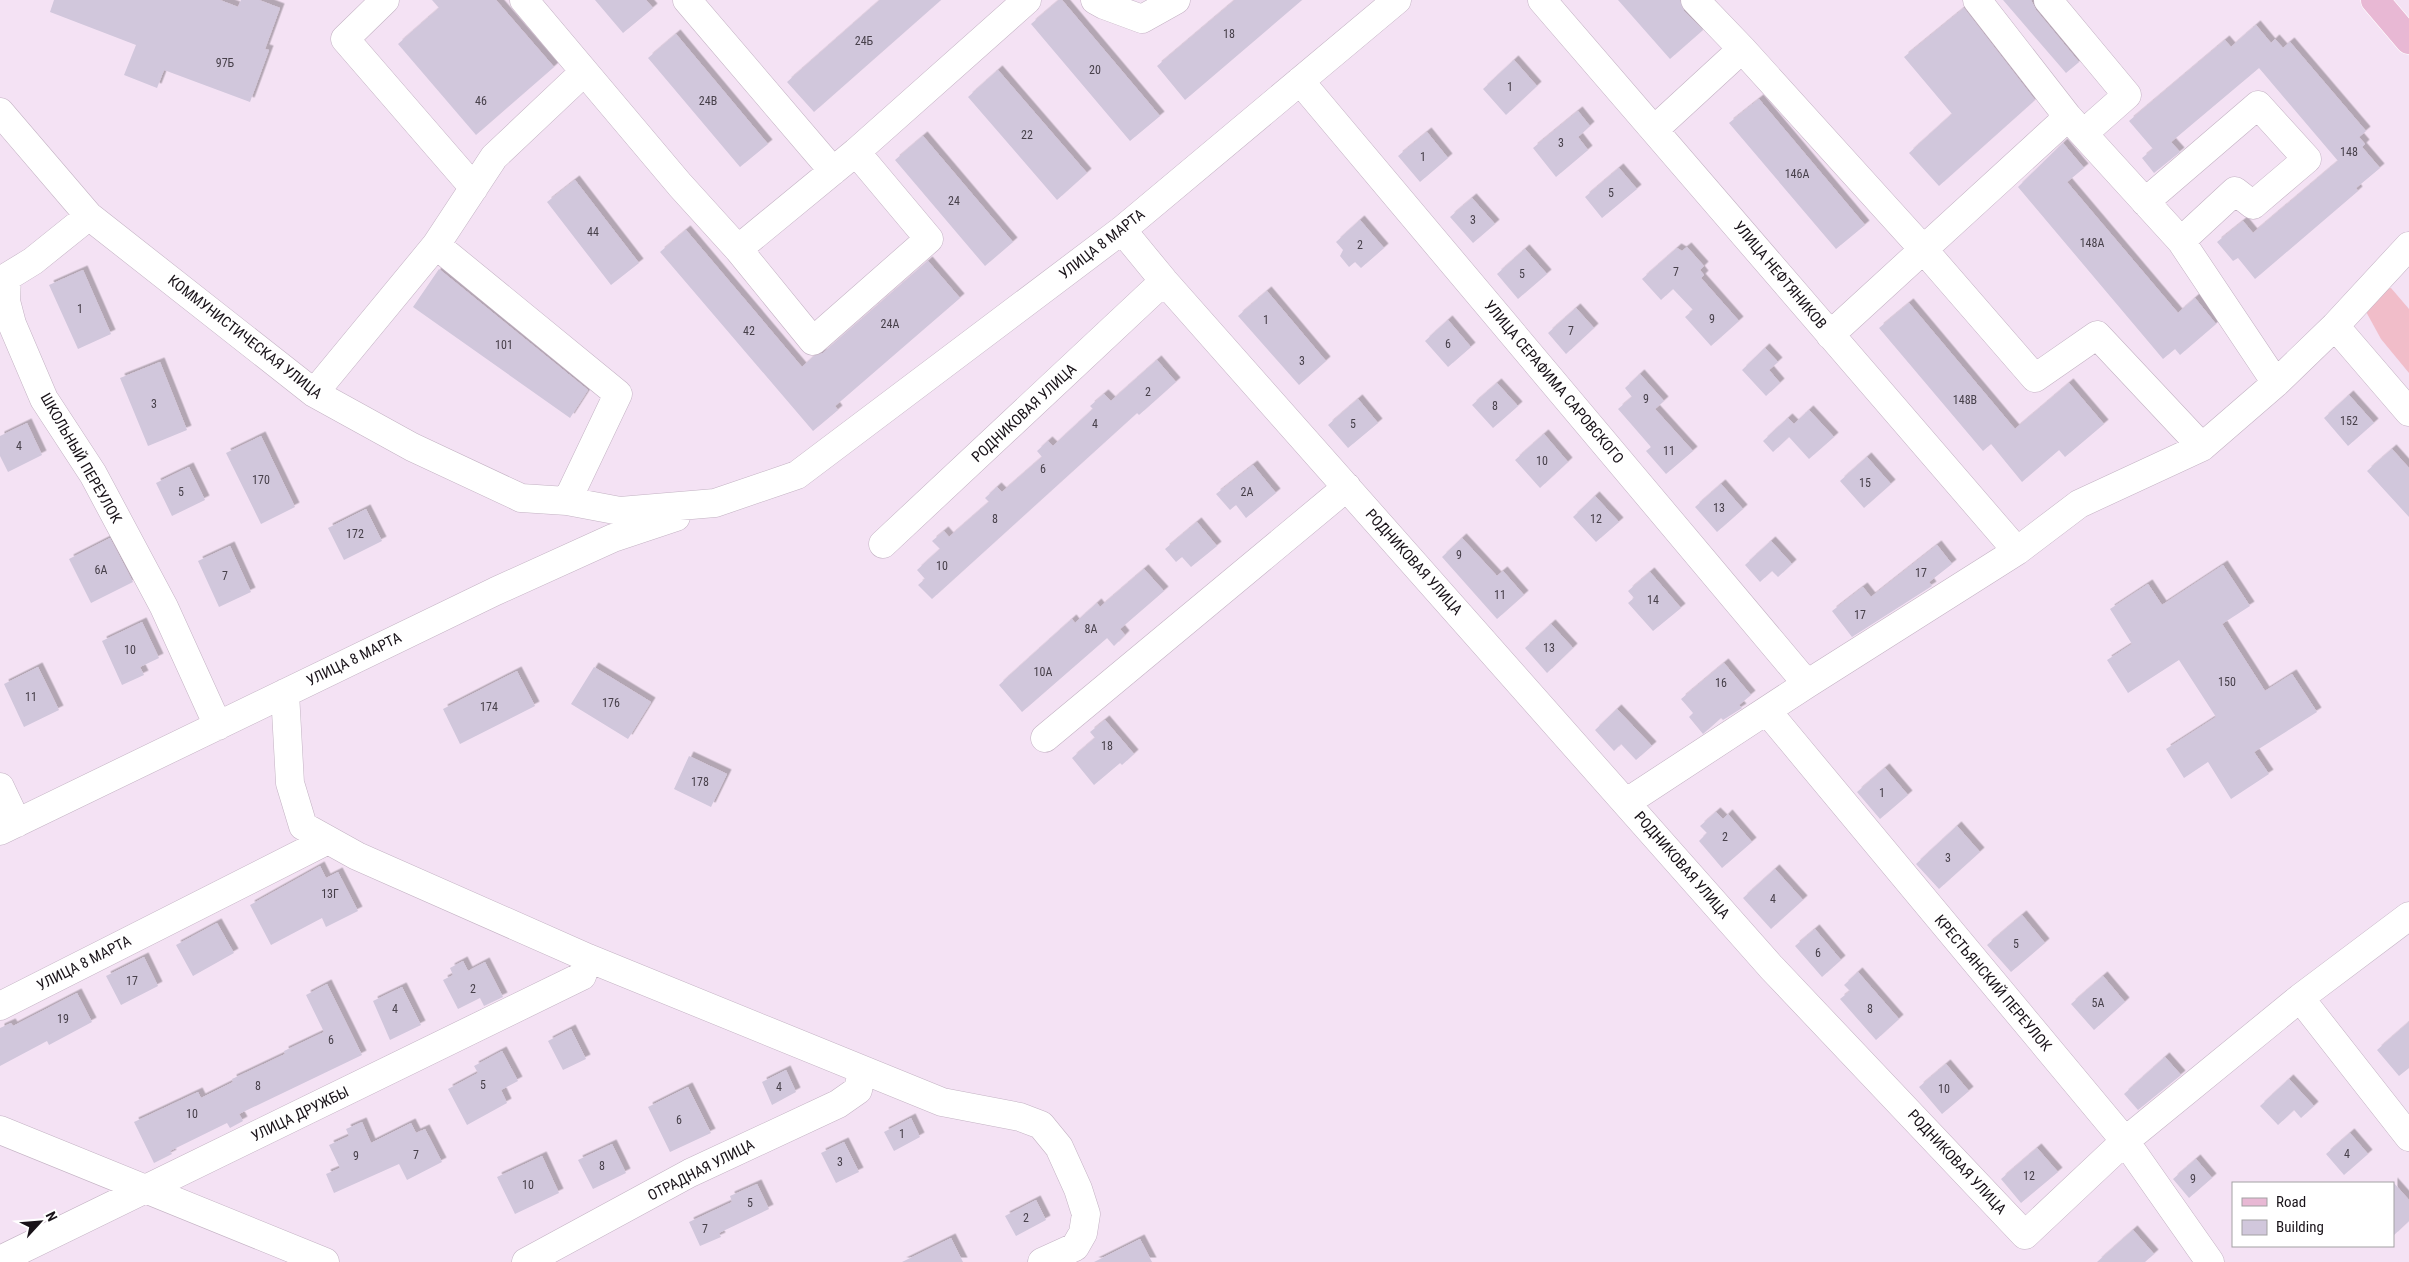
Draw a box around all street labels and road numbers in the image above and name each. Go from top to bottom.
street label: УЛИЦА 8 МАРТА [1056,205,1149,283]
street label: УЛИЦА НЕФТЯНИКОВ [1730,217,1830,333]
street label: КОММУНИСТИЧЕСКАЯ УЛИЦА [164,271,326,403]
street label: УЛИЦА СЕРАФИМА САРОВСКОГО [1480,297,1628,467]
street label: РОДНИКОВАЯ УЛИЦА [968,360,1080,466]
street label: ШКОЛЬНЫЙ ПЕРЕУЛОК [36,390,126,527]
street label: РОДНИКОВАЯ УЛИЦА [1362,505,1466,619]
street label: УЛИЦА 8 МАРТА [304,628,405,690]
street label: РОДНИКОВАЯ УЛИЦА [1631,808,1734,923]
street label: КРЕСТЬЯНСКИЙ ПЕРЕУЛОК [1931,911,2056,1055]
street label: УЛИЦА 8 МАРТА [34,931,134,994]
street label: УЛИЦА ДРУЖБЫ [248,1083,352,1145]
street label: РОДНИКОВАЯ УЛИЦА [1904,1106,2010,1218]
street label: ОТРАДНАЯ УЛИЦА [645,1135,758,1205]

